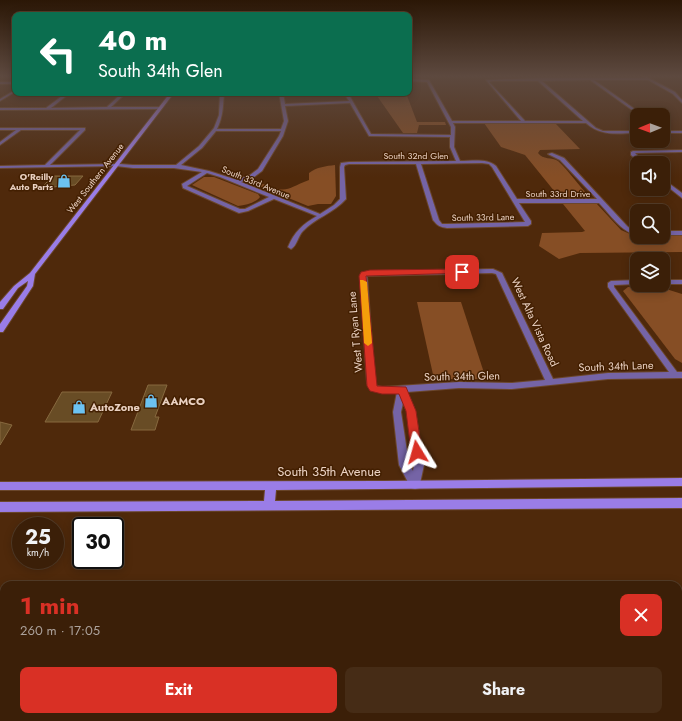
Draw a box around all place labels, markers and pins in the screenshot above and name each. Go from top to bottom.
place label: O'Reilly Auto Parts [9,170,53,193]
shop icon: O'Reilly Auto Parts [56,173,72,189]
pin [445,255,479,289]
shop icon: AAMCO [143,393,159,409]
place label: AAMCO [161,393,205,409]
shop icon: AutoZone [71,399,87,415]
place label: AutoZone [89,399,140,415]

